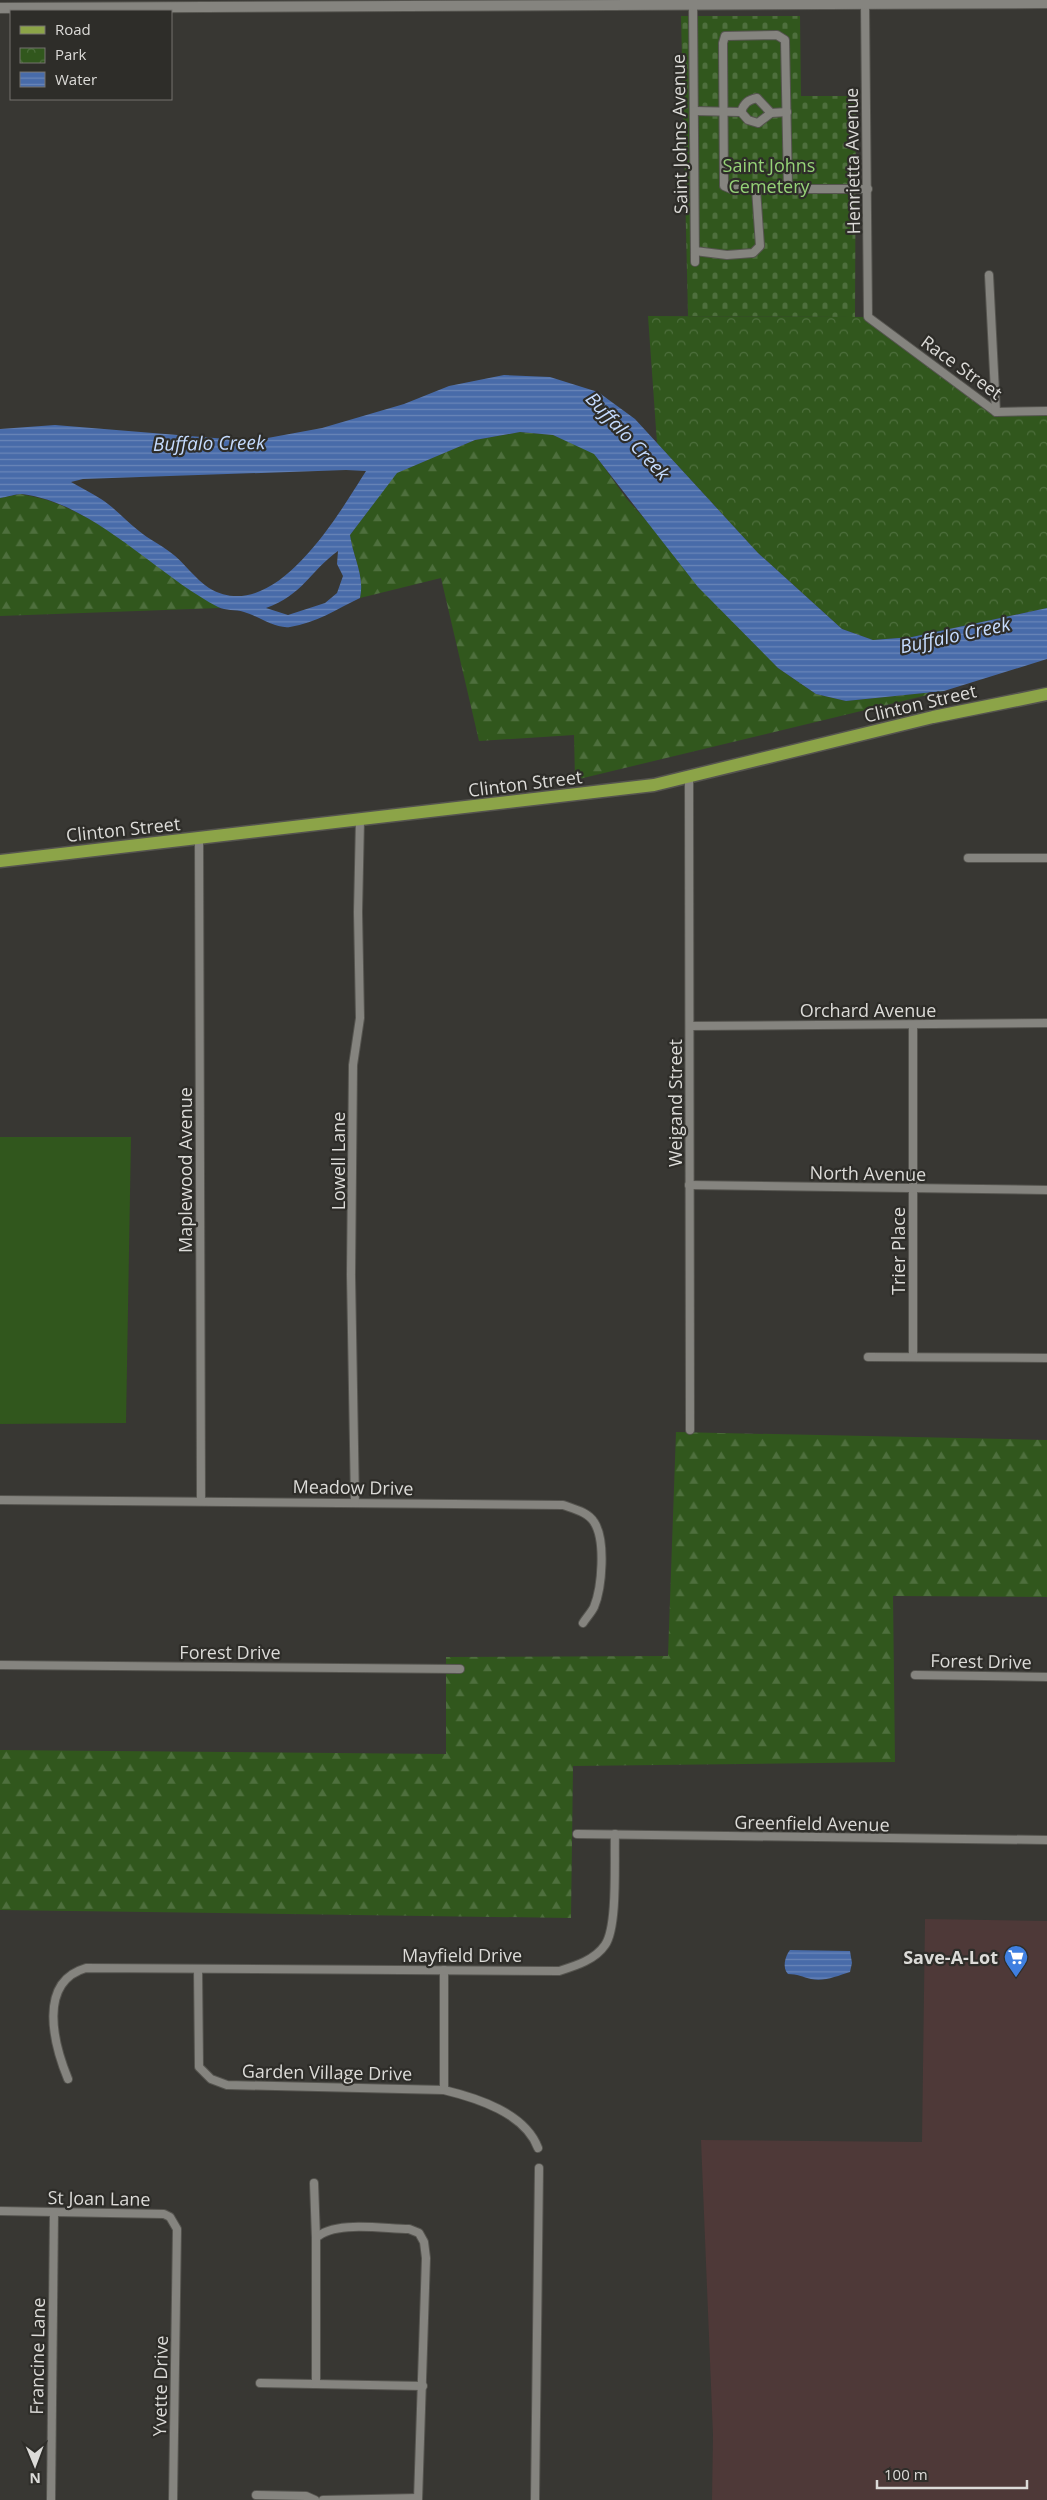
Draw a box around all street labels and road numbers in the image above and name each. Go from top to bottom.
street label: Saint Johns Avenue [666,54,692,214]
street label: Henrietta Avenue [839,87,865,235]
street label: Race Street [917,329,1007,405]
street label: Clinton Street [861,678,979,728]
street label: Clinton Street [467,764,583,802]
street label: Clinton Street [65,811,181,847]
street label: Orchard Avenue [800,998,936,1022]
street label: Weigand Street [663,1039,687,1167]
street label: Maplewood Avenue [173,1087,197,1253]
street label: Lowell Lane [326,1112,350,1210]
street label: North Avenue [810,1160,926,1186]
street label: Trier Place [886,1207,910,1295]
street label: Meadow Drive [292,1474,414,1500]
street label: Forest Drive [179,1640,281,1664]
street label: Forest Drive [930,1648,1032,1674]
street label: Greenfield Avenue [734,1810,890,1836]
street label: Mayfield Drive [402,1943,522,1967]
street label: Garden Village Drive [242,2059,412,2085]
street label: St Joan Lane [47,2185,151,2211]
street label: Francine Lane [24,2297,50,2415]
street label: Yvette Drive [147,2335,173,2437]

